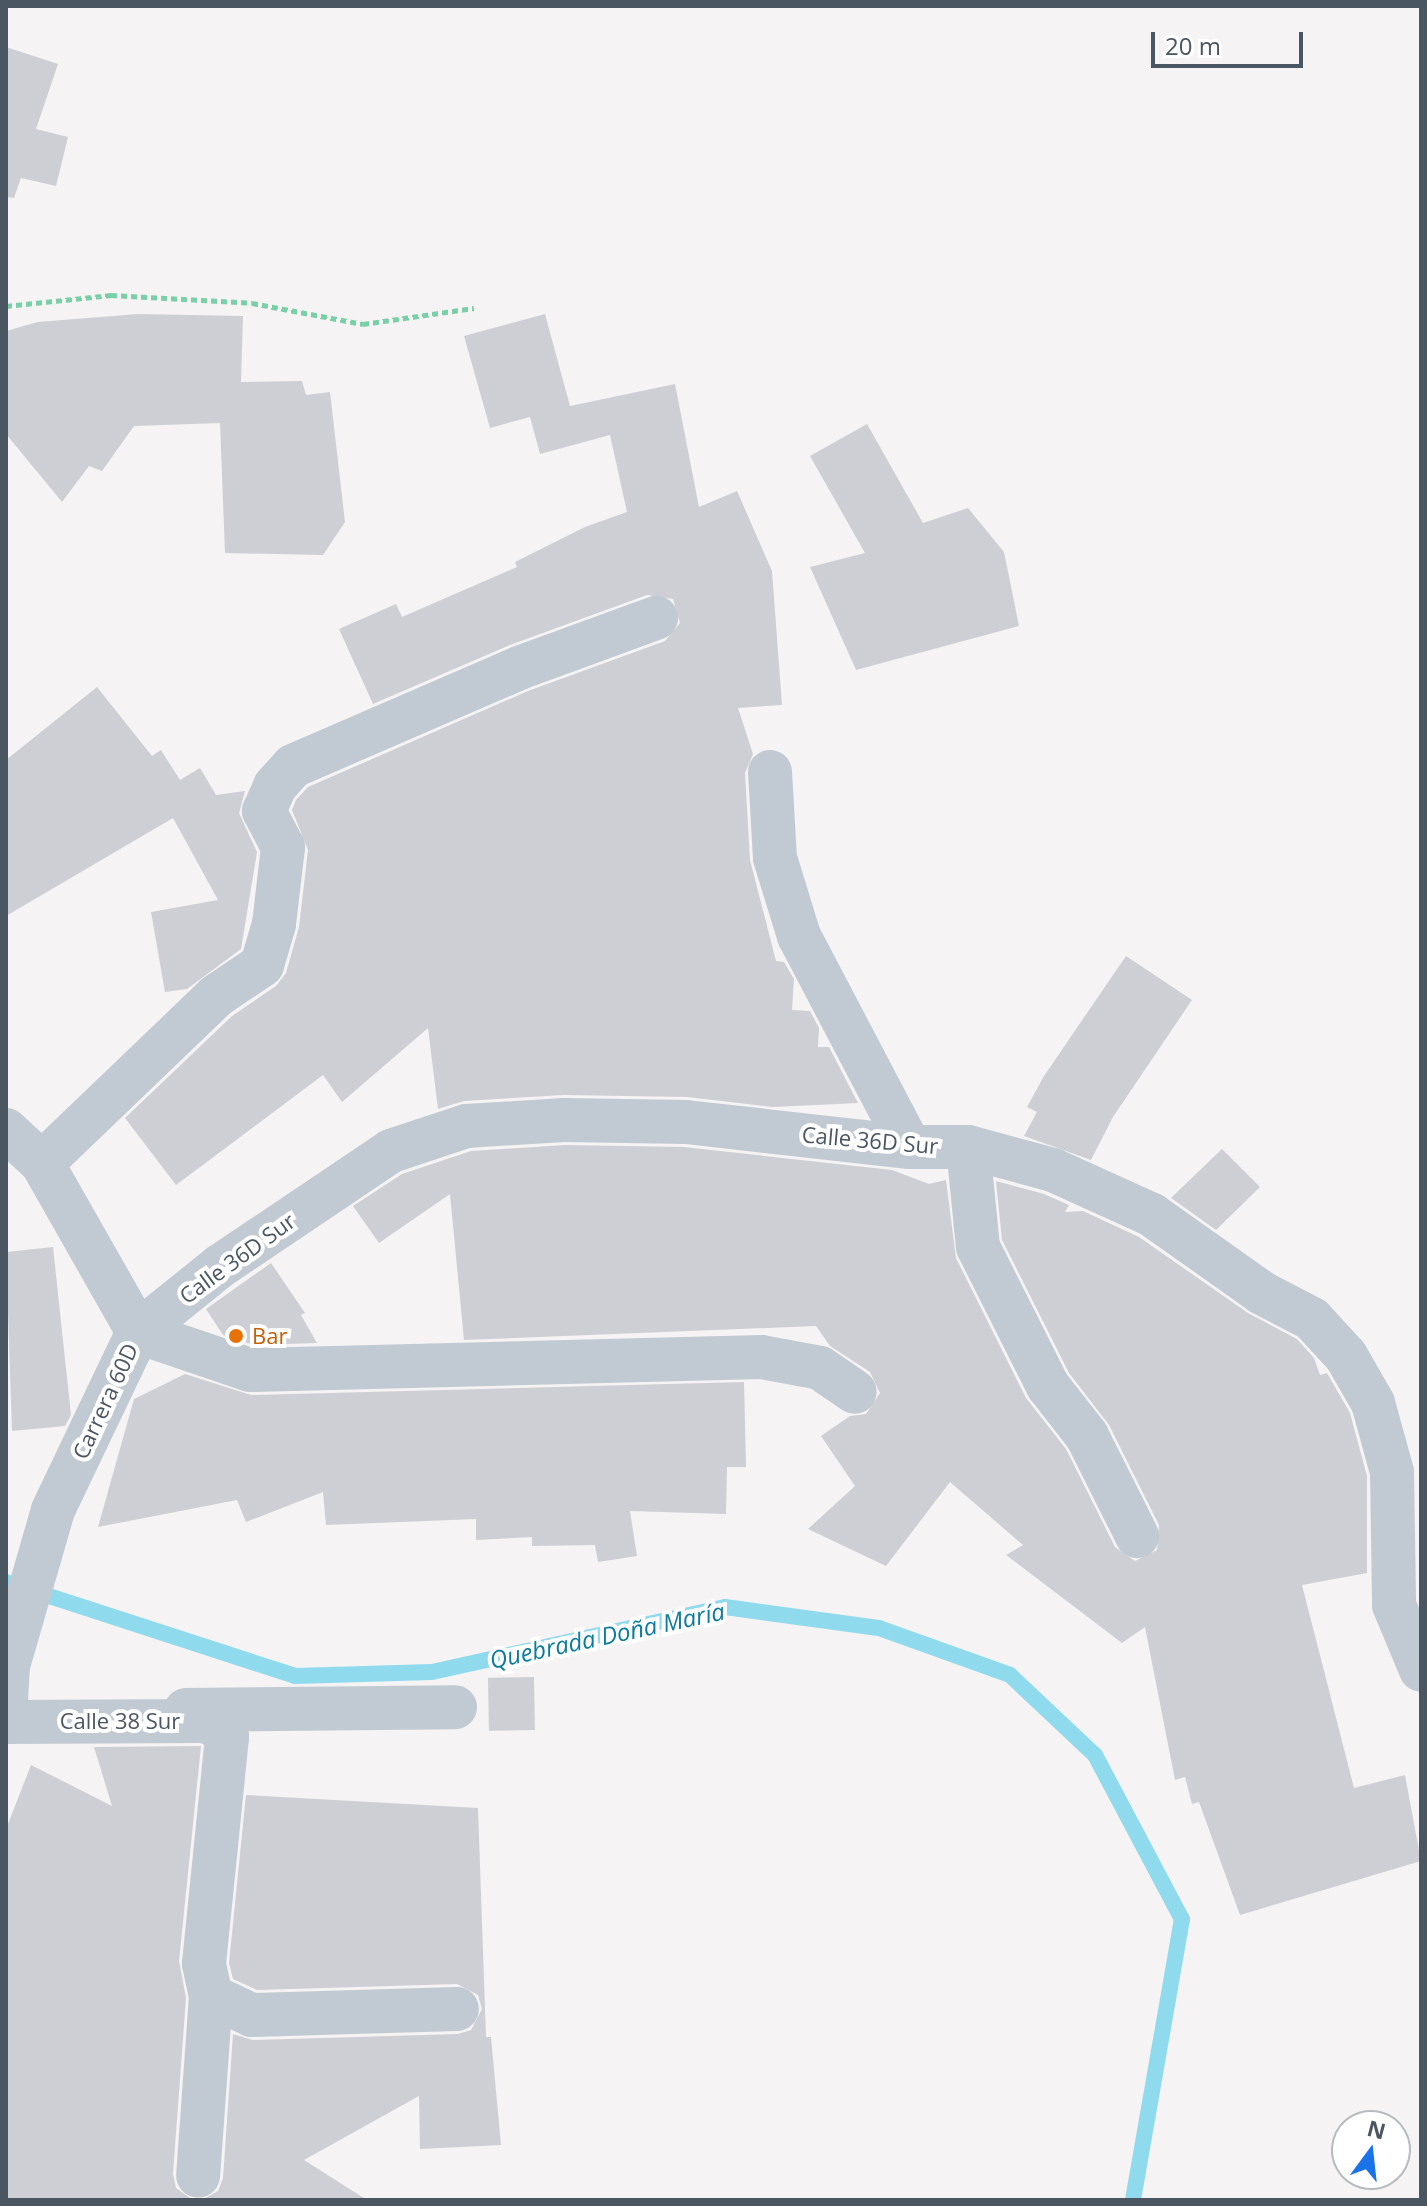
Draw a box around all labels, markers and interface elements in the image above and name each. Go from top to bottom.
scale bar [1155,16,1307,66]
text: 20 m [1165,29,1221,62]
street label: Calle 36D Sur [801,1121,939,1159]
street label: Calle 36D Sur [174,1207,300,1309]
place label: Bar [252,1323,287,1349]
marker: Bar [227,1327,245,1345]
street label: Carrera 60D [67,1339,143,1463]
water label: Quebrada Doña María [487,1596,727,1674]
street label: Calle 38 Sur [60,1708,180,1734]
north arrow [1331,2110,1411,2190]
text: N [1364,2112,1389,2146]

